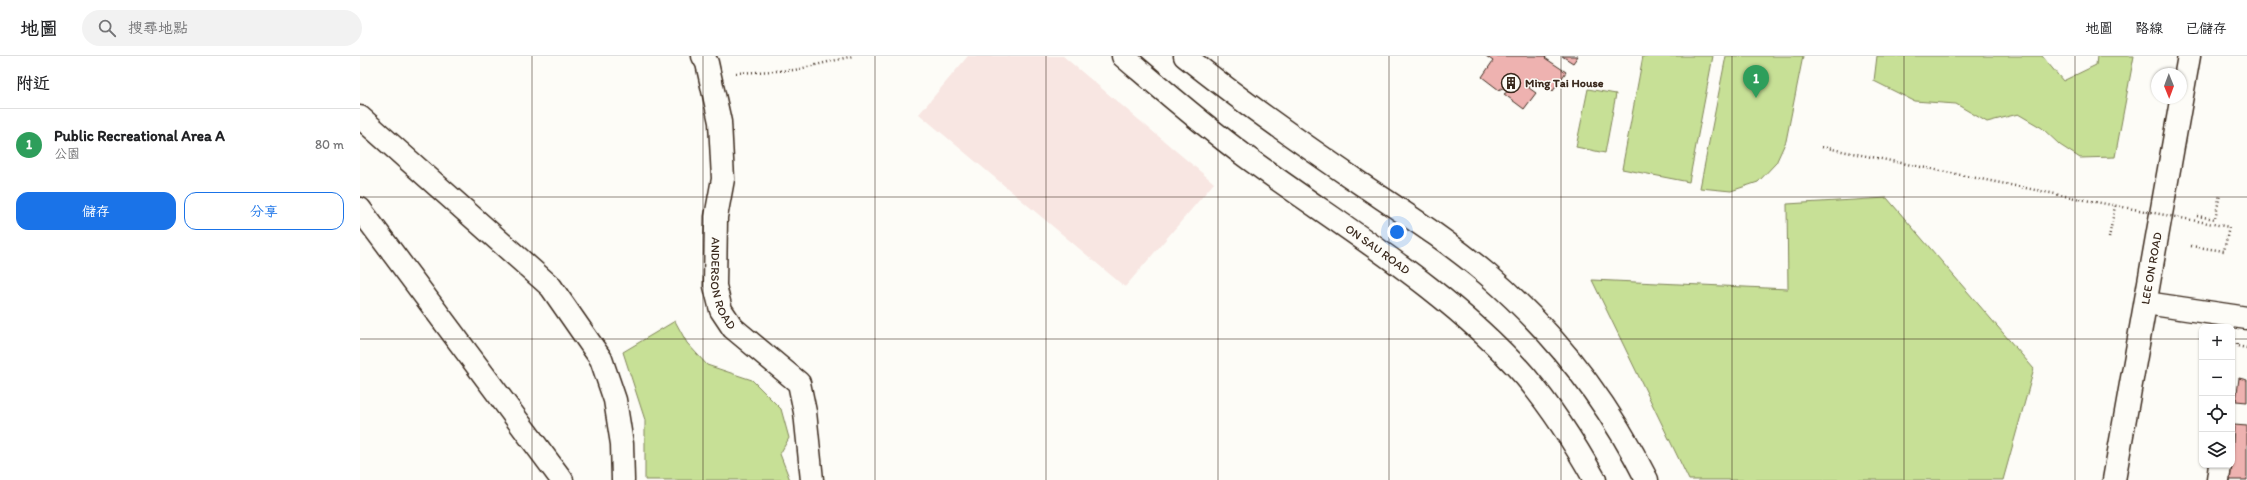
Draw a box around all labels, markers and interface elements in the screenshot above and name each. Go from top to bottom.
search box [82,10,362,46]
text: 地圖 [20,17,58,40]
icon: search [96,17,118,39]
text: 搜尋地點 [128,19,188,37]
text: 地圖 [2085,20,2113,37]
text: 路線 [2135,20,2163,37]
text: 已儲存 [2185,20,2227,37]
pin: 1 [1743,65,1769,98]
north arrow [2151,68,2187,104]
building icon: Ming Tai House [1500,72,1522,94]
text: 附近 [16,73,50,93]
place label: Ming Tai House [1525,76,1604,91]
text: Public Recreational Area A [54,127,225,145]
text: 1 [26,137,32,152]
text: 80 m [315,137,344,152]
text: 公園 [54,146,80,161]
button: 儲存 [16,192,176,230]
button: 分享 [184,192,344,230]
street label: ON SAU ROAD [1342,222,1413,277]
your location [1387,222,1407,242]
street label: LEE ON ROAD [2138,231,2165,306]
street label: ANDERSON ROAD [708,237,739,332]
map controls [2199,324,2235,468]
button: + [2199,324,2235,360]
button: − [2199,360,2235,396]
button: locate [2199,396,2235,432]
button: layers [2199,432,2235,468]

